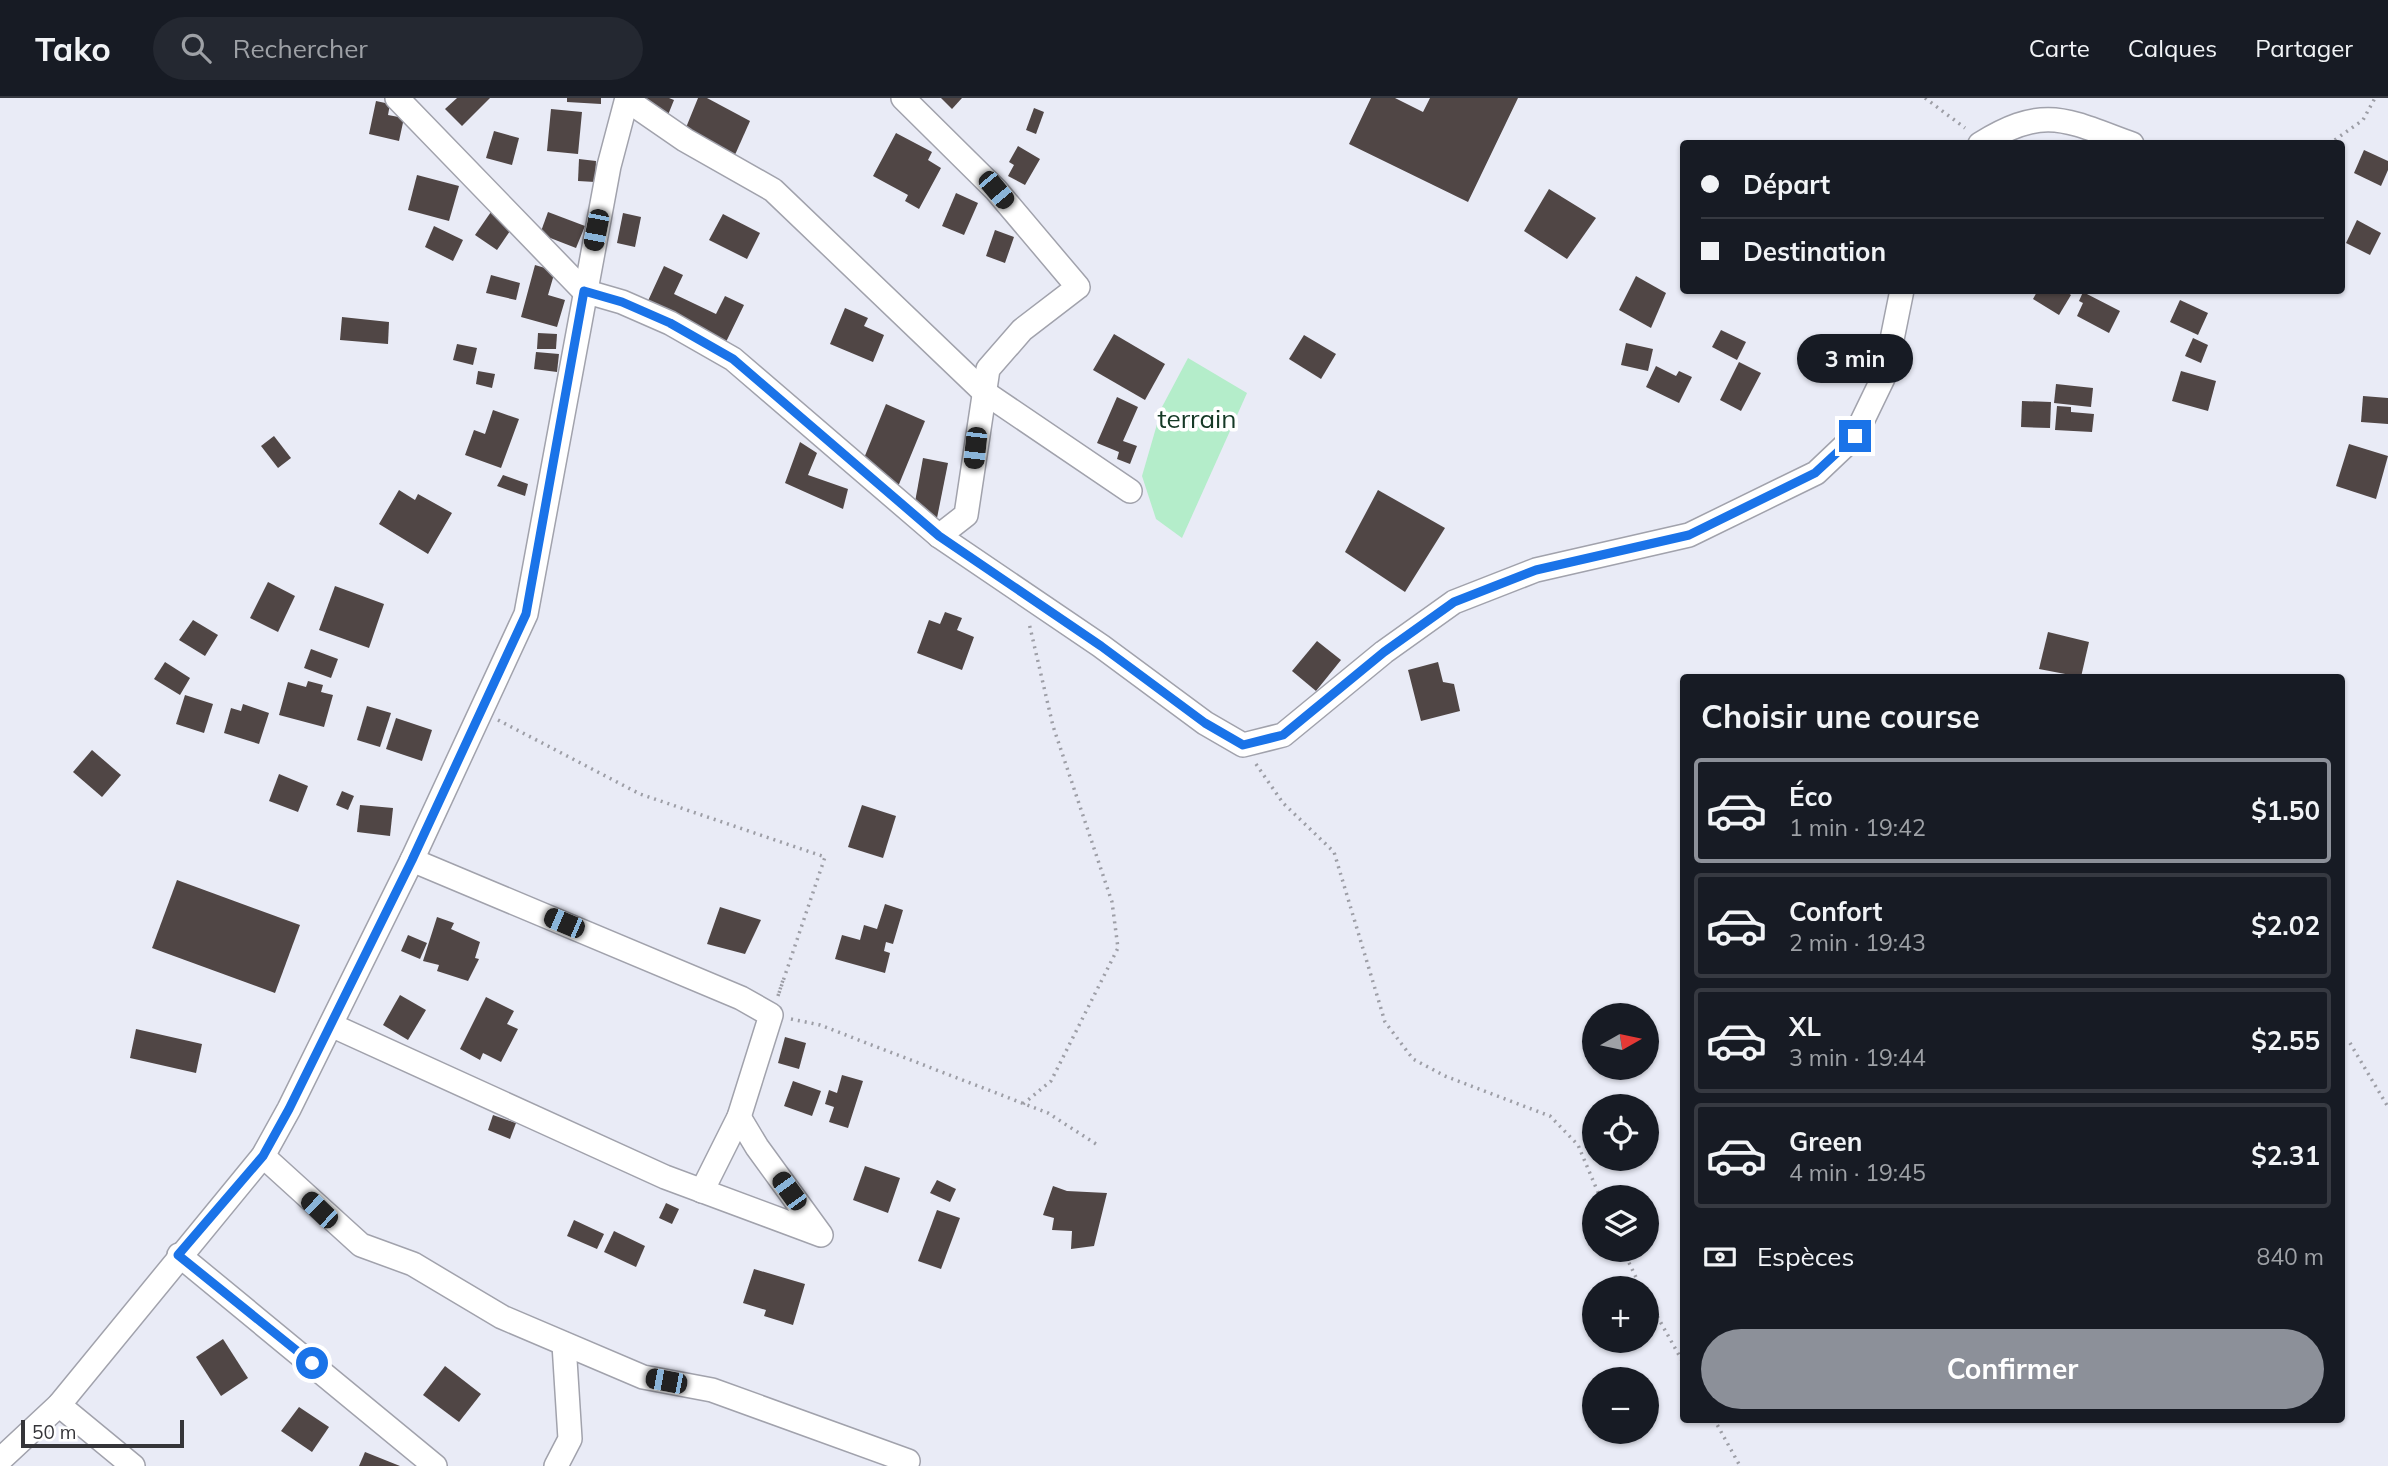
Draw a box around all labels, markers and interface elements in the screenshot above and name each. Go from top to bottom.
search box [153,17,643,80]
text: Tako [35,28,111,69]
icon: search [177,29,215,67]
text: Rechercher [233,32,368,65]
text: Carte [2029,33,2090,63]
text: Calques [2128,33,2217,63]
text: Partager [2255,33,2353,63]
car [975,167,1018,213]
text: Départ [1743,168,1830,201]
car [582,207,611,253]
text: Destination [1743,235,1886,268]
callout: 3 min [1797,334,1913,384]
text: 3 min [1825,344,1885,373]
park label: terrain [1158,402,1236,435]
route end [1839,420,1871,452]
car [963,426,988,470]
text: Choisir une course [1701,696,1980,736]
icon: car [1705,779,1768,842]
text: Éco [1789,780,1833,813]
text: $1.50 [2251,794,2320,827]
text: 1 min · 19:42 [1789,813,1926,842]
icon: car [1705,894,1768,957]
text: Confort [1789,895,1882,928]
car [541,905,588,941]
text: $2.02 [2251,909,2320,942]
text: 2 min · 19:43 [1789,928,1926,957]
north arrow [1582,1003,1659,1080]
map controls [1582,1003,1659,1444]
icon: car [1705,1009,1768,1072]
text: XL [1789,1010,1821,1043]
text: $2.55 [2251,1024,2320,1057]
text: 3 min · 19:44 [1789,1043,1926,1072]
button: locate [1582,1094,1659,1171]
icon: car [1705,1124,1768,1187]
text: Green [1789,1125,1862,1158]
text: $2.31 [2251,1139,2320,1172]
text: 4 min · 19:45 [1789,1158,1926,1187]
car [769,1168,810,1214]
button: layers [1582,1185,1659,1262]
car [297,1188,342,1232]
icon: cash [1701,1238,1739,1276]
text: Espèces [1757,1240,1854,1273]
text: 840 m [2256,1242,2324,1271]
button: + [1582,1276,1659,1353]
button: Confirmer [1701,1329,2324,1409]
route start [296,1347,328,1379]
car [644,1367,689,1395]
button: − [1582,1367,1659,1444]
scale bar [21,1417,184,1449]
text: 50 m [32,1420,76,1444]

